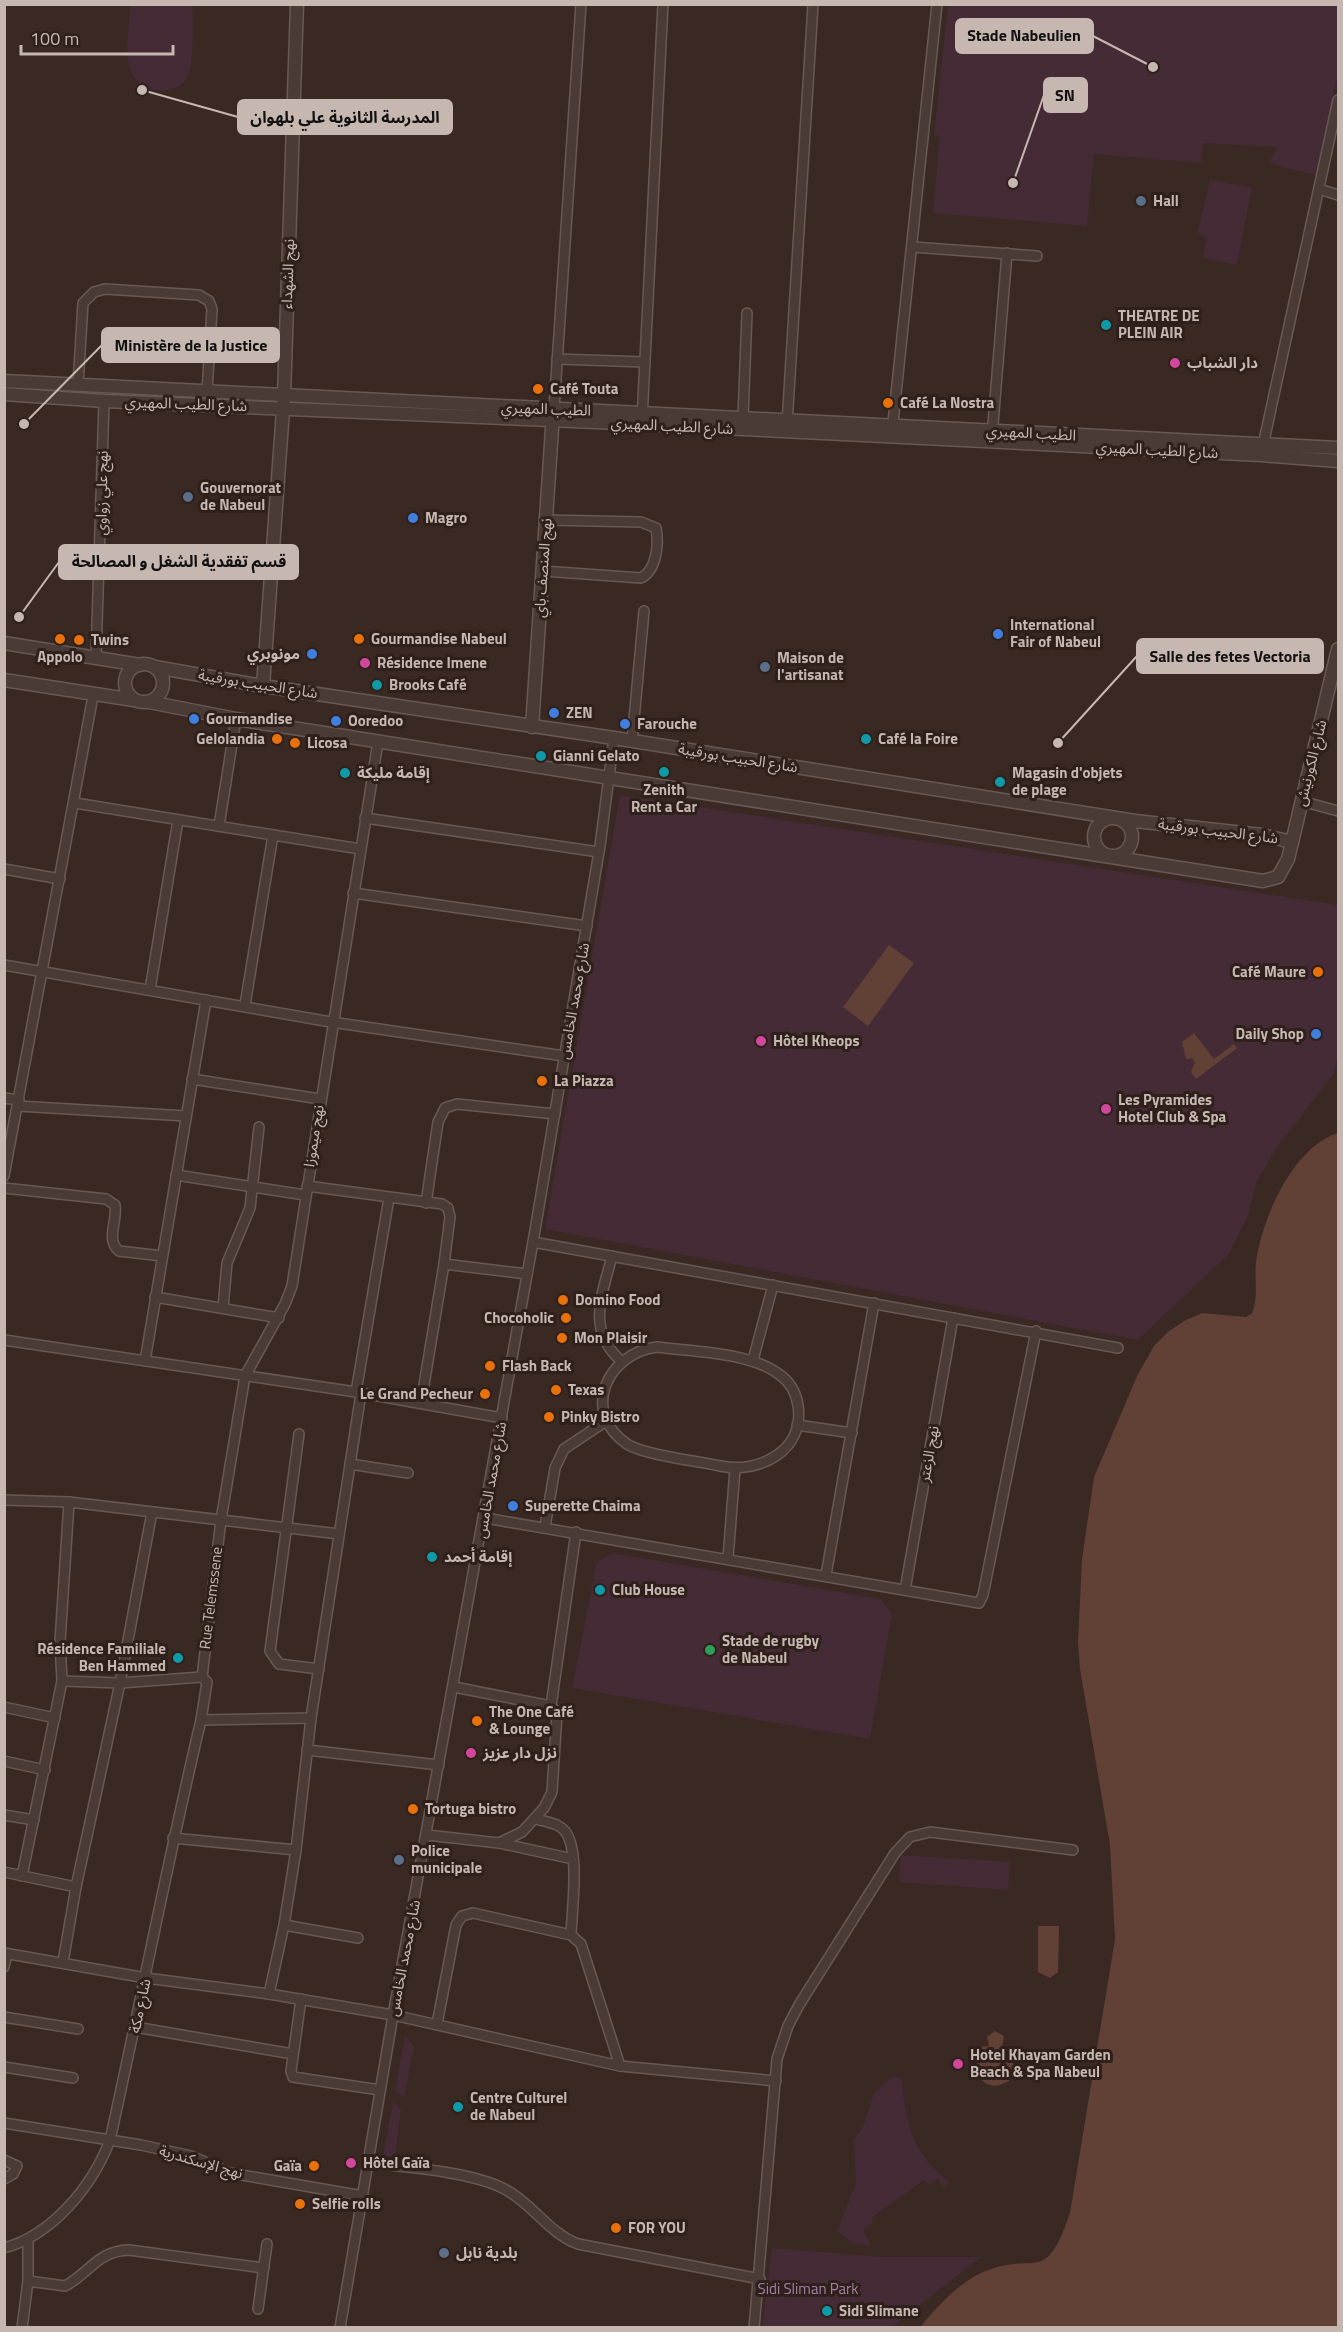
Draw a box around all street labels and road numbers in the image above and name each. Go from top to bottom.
street label: نهج الشهداء [275,238,301,310]
street label: شارع الطيب المهيري [124,390,248,418]
street label: الطيب المهيري [501,395,591,422]
street label: شارع الطيب المهيري [610,411,734,441]
street label: الطيب المهيري [985,419,1077,447]
street label: شارع الطيب المهيري [1095,435,1219,465]
street label: نهج علي زواوي [89,450,115,536]
street label: نهج المنصف باي [528,517,558,619]
street label: شارع الحبيب بورقيبة [196,663,320,705]
street label: شارع الكورنيش [1289,717,1333,809]
street label: شارع الحبيب بورقيبة [676,737,800,779]
street label: شارع الحبيب بورقيبة [1157,812,1280,850]
street label: شارع محمد الخامس [552,940,596,1061]
street label: نهج ميموزا [297,1103,331,1169]
street label: شارع محمد الخامس [469,1419,513,1540]
street label: نهج الزعتر [912,1424,946,1485]
street label: Rue Telemssene [193,1545,228,1650]
street label: شارع محمد الخامس [381,1897,427,2018]
street label: شارع مكة [123,1976,158,2036]
street label: نهج الإسكندرية [156,2139,246,2185]

